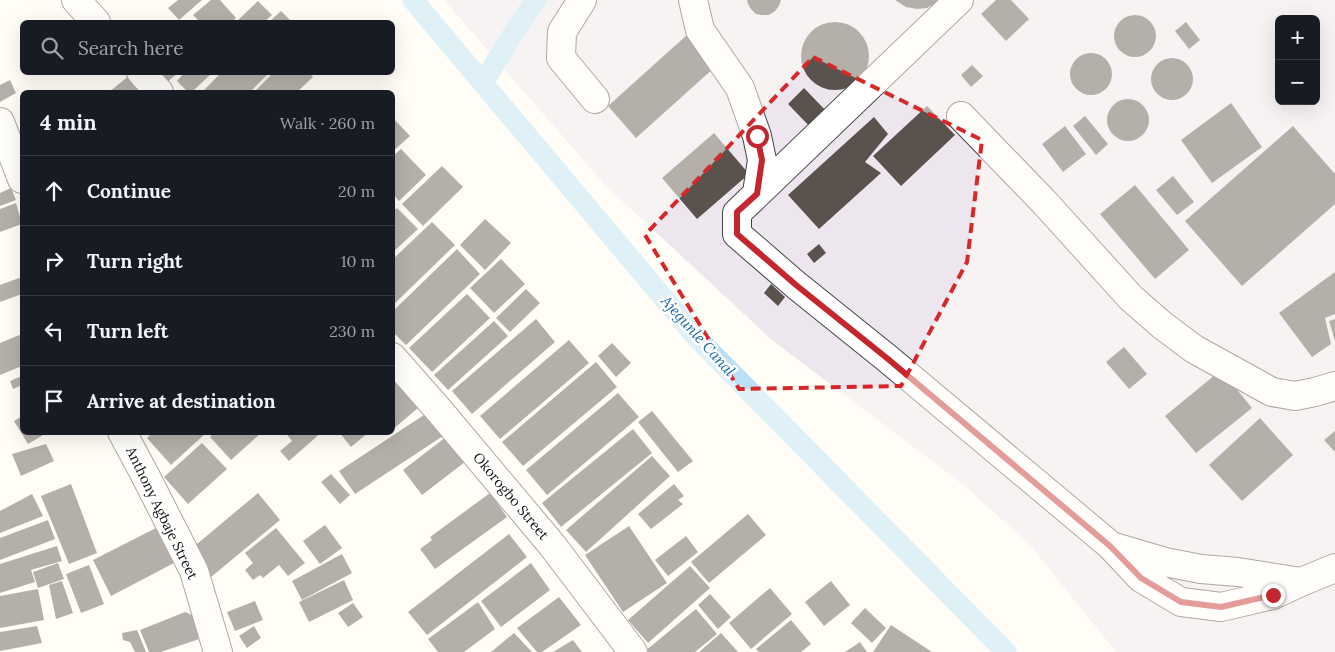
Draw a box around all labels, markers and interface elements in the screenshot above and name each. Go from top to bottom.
map controls [1275,15,1320,105]
button: + [1275,15,1320,60]
search box [20,20,395,75]
icon: search [38,34,66,62]
text: Search here [78,36,184,60]
button: − [1275,60,1320,105]
text: 4 min [40,109,97,136]
text: Walk · 260 m [280,113,375,133]
route start [746,125,769,148]
icon: ahead [40,177,68,205]
text: Continue [87,179,171,203]
text: 20 m [338,181,375,201]
icon: right [40,247,68,275]
text: Turn right [87,249,183,273]
text: 10 m [341,251,375,271]
water label: Ajegunle Canal [657,291,740,380]
icon: left [40,317,68,345]
text: Turn left [87,319,168,343]
text: 230 m [329,321,375,341]
icon: arrive [40,387,68,415]
text: Arrive at destination [87,389,276,413]
street label: Anthony Agbaje Street [122,443,202,583]
street label: Okorogbo Street [469,449,553,544]
route end [1262,584,1285,607]

